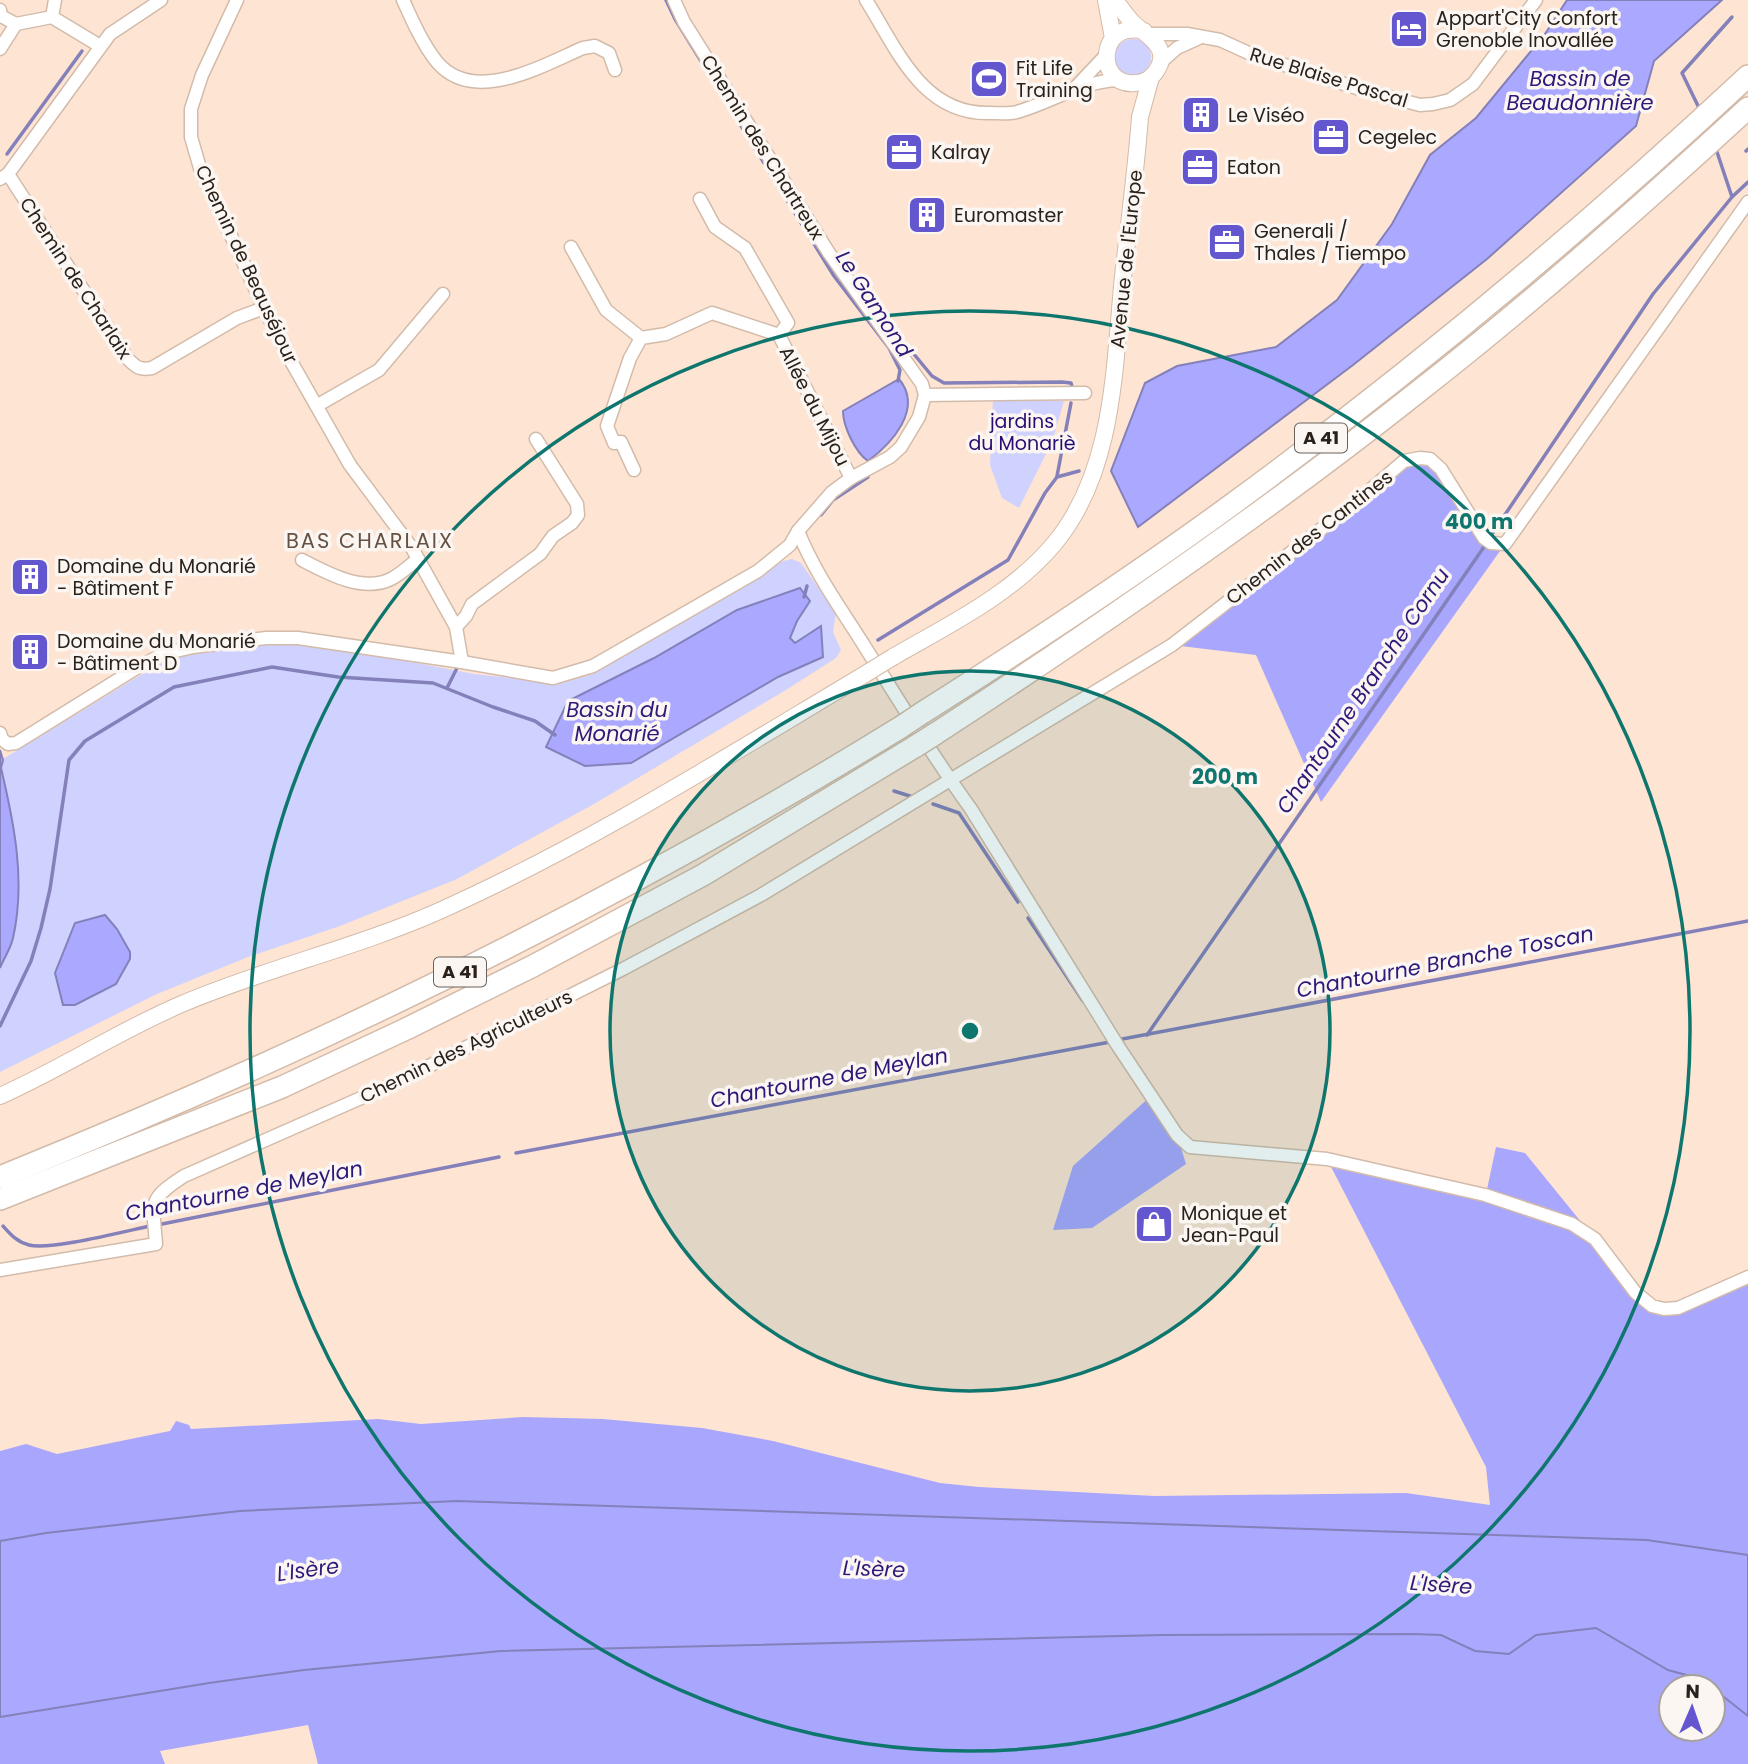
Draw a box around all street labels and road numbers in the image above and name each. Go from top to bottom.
street label: Rue Blaise Pascal [1246,41,1411,114]
street label: Chemin des Chartreux [695,50,831,245]
street label: Chemin de Beauséjour [189,161,304,368]
street label: Avenue de l'Europe [1104,168,1149,350]
street label: Chemin de Charlaix [13,192,138,364]
street label: Allée du Mijou [773,342,856,471]
road number: A 41 [1295,424,1347,452]
street label: Chemin des Cantines [1220,464,1398,611]
road number: A 41 [434,958,486,987]
street label: Chemin des Agriculteurs [355,983,577,1110]

